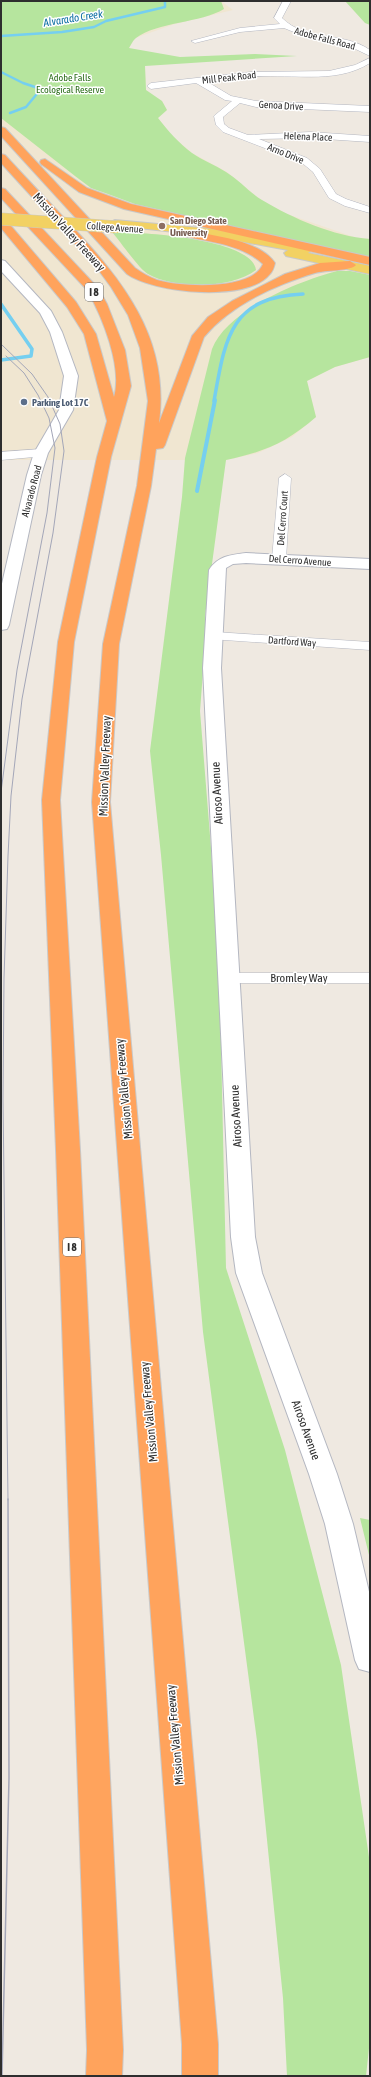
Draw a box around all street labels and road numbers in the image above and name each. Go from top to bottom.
street label: Adobe Falls Road [293,25,357,52]
street label: Mill Peak Road [201,69,257,86]
street label: Genoa Drive [258,99,304,112]
street label: Helena Place [283,130,333,143]
street label: Arno Drive [266,141,306,166]
street label: Mission Valley Freeway [30,190,108,274]
street label: College Avenue [86,220,144,235]
road number: I 8 [85,283,103,301]
street label: Alvarado Road [19,464,44,518]
street label: Del Cerro Court [275,490,290,546]
street label: Del Cerro Avenue [268,553,332,568]
street label: Dartford Way [268,634,316,649]
street label: Mission Valley Freeway [96,715,114,817]
street label: Airoso Avenue [208,761,226,825]
street label: Bromley Way [270,971,328,985]
street label: Mission Valley Freeway [113,1038,135,1140]
street label: Airoso Avenue [227,1084,245,1148]
road number: I 8 [63,1238,81,1256]
street label: Mission Valley Freeway [138,1361,160,1463]
street label: Airoso Avenue [289,1398,323,1462]
street label: Mission Valley Freeway [164,1684,186,1786]

